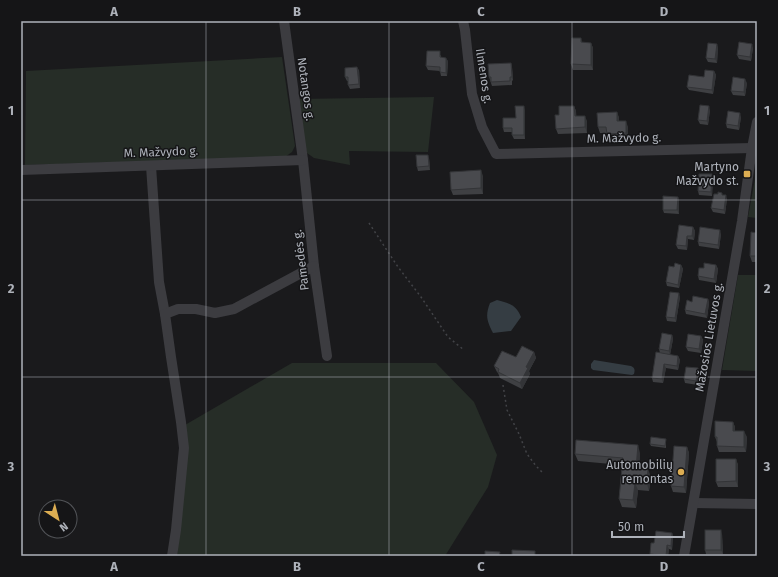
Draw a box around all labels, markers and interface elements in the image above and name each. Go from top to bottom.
text: A [109,4,118,19]
text: B [293,4,301,19]
text: C [477,4,485,19]
text: D [660,4,669,19]
street label: Ilmenos g. [473,47,495,105]
street label: Notangos g. [295,56,317,122]
text: 1 [8,103,14,118]
text: 1 [764,103,770,118]
street label: M. Mažvydo g. [587,130,662,146]
street label: M. Mažvydo g. [123,144,199,160]
place label: Martyno Mažvydo st. [676,160,739,188]
marker: Martyno Mažvydo st. [742,169,752,179]
street label: Pamedės g. [290,229,312,291]
text: 2 [8,281,15,296]
street label: Mažosios Lietuvos g. [692,281,726,393]
text: 2 [764,281,771,296]
place label: Automobilių remontas [606,458,673,486]
text: 3 [7,459,15,474]
text: 3 [763,459,771,474]
marker: Automobilių remontas [676,467,686,477]
north arrow [38,499,78,539]
scale bar [612,513,684,539]
text: N [57,519,70,534]
text: 50 m [618,520,644,534]
text: A [109,559,118,574]
text: B [293,559,301,574]
text: C [477,559,485,574]
text: D [660,559,669,574]

